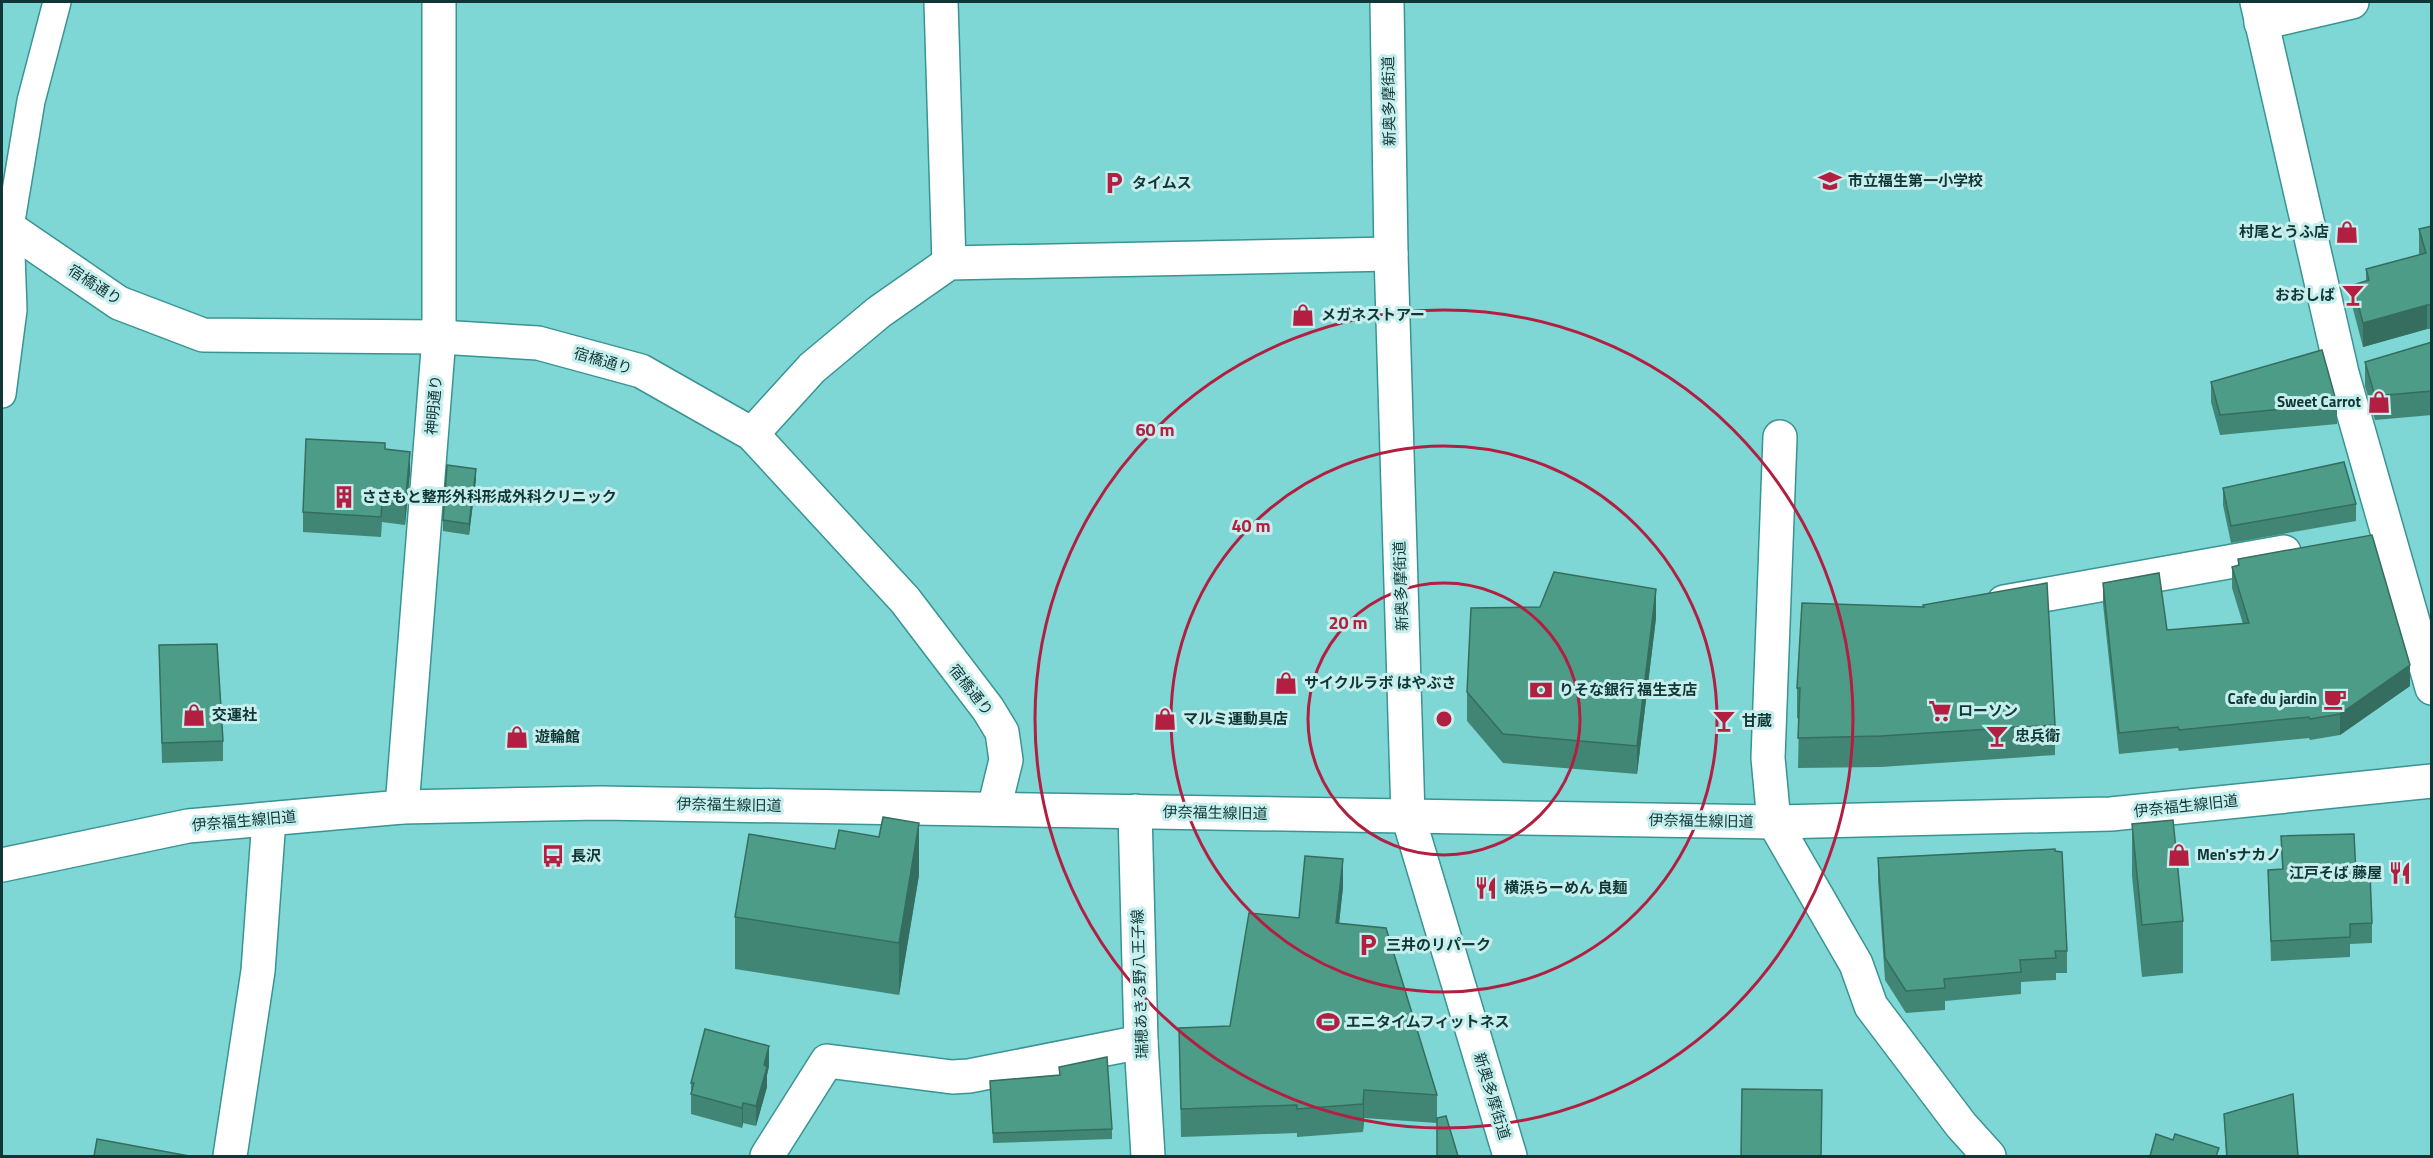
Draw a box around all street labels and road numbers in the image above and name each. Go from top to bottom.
street label: 新奥多摩街道 [1376,56,1401,146]
street label: 宿橋通り [64,259,127,311]
street label: 宿橋通り [571,341,635,380]
street label: 神明通り [419,374,448,436]
street label: 新奥多摩街道 [1387,541,1414,631]
street label: 宿橋通り [944,659,999,720]
street label: 伊奈福生線旧道 [2133,789,2239,822]
street label: 伊奈福生線旧道 [676,792,782,817]
street label: 伊奈福生線旧道 [1162,800,1268,825]
street label: 伊奈福生線旧道 [191,804,297,837]
street label: 伊奈福生線旧道 [1648,808,1754,833]
street label: 瑞穂あきる野八王子線 [1125,909,1154,1059]
street label: 新奥多摩街道 [1468,1049,1517,1142]

